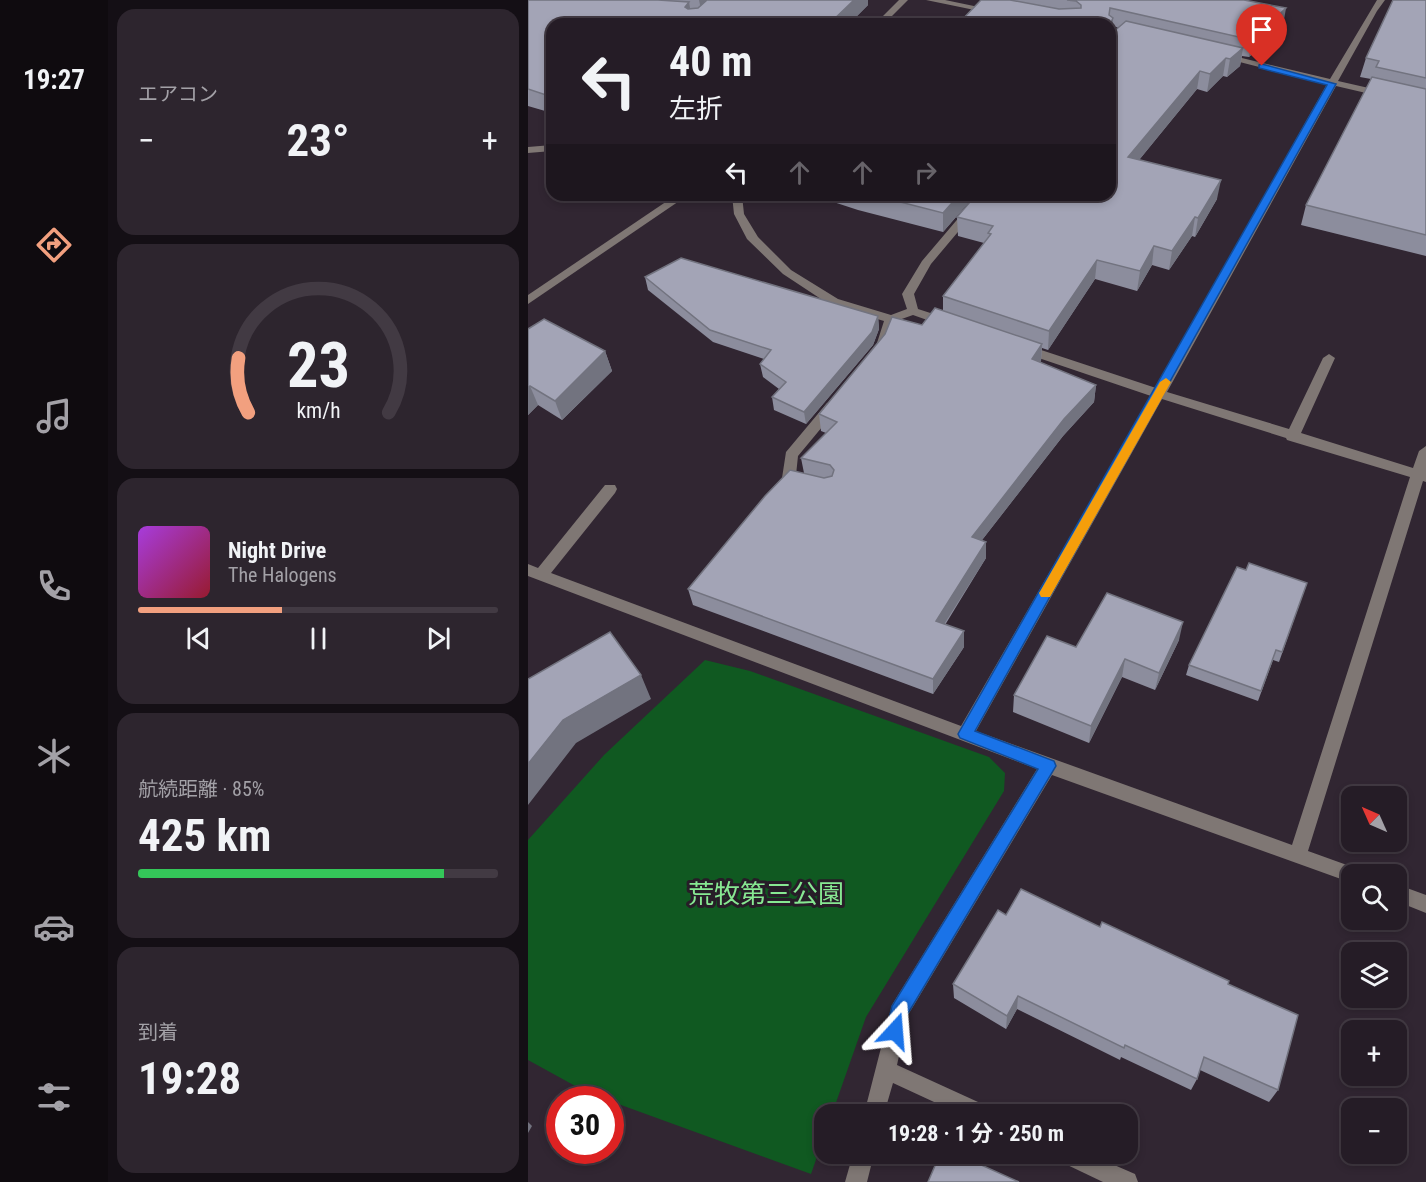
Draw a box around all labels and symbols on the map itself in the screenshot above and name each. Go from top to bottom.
pin [1236,4,1287,66]
north arrow [1341,786,1407,852]
park label: 荒牧第三公園 [688,879,844,909]
position arrow [863,999,927,1063]
speed limit sign: 30 [546,1086,624,1164]

